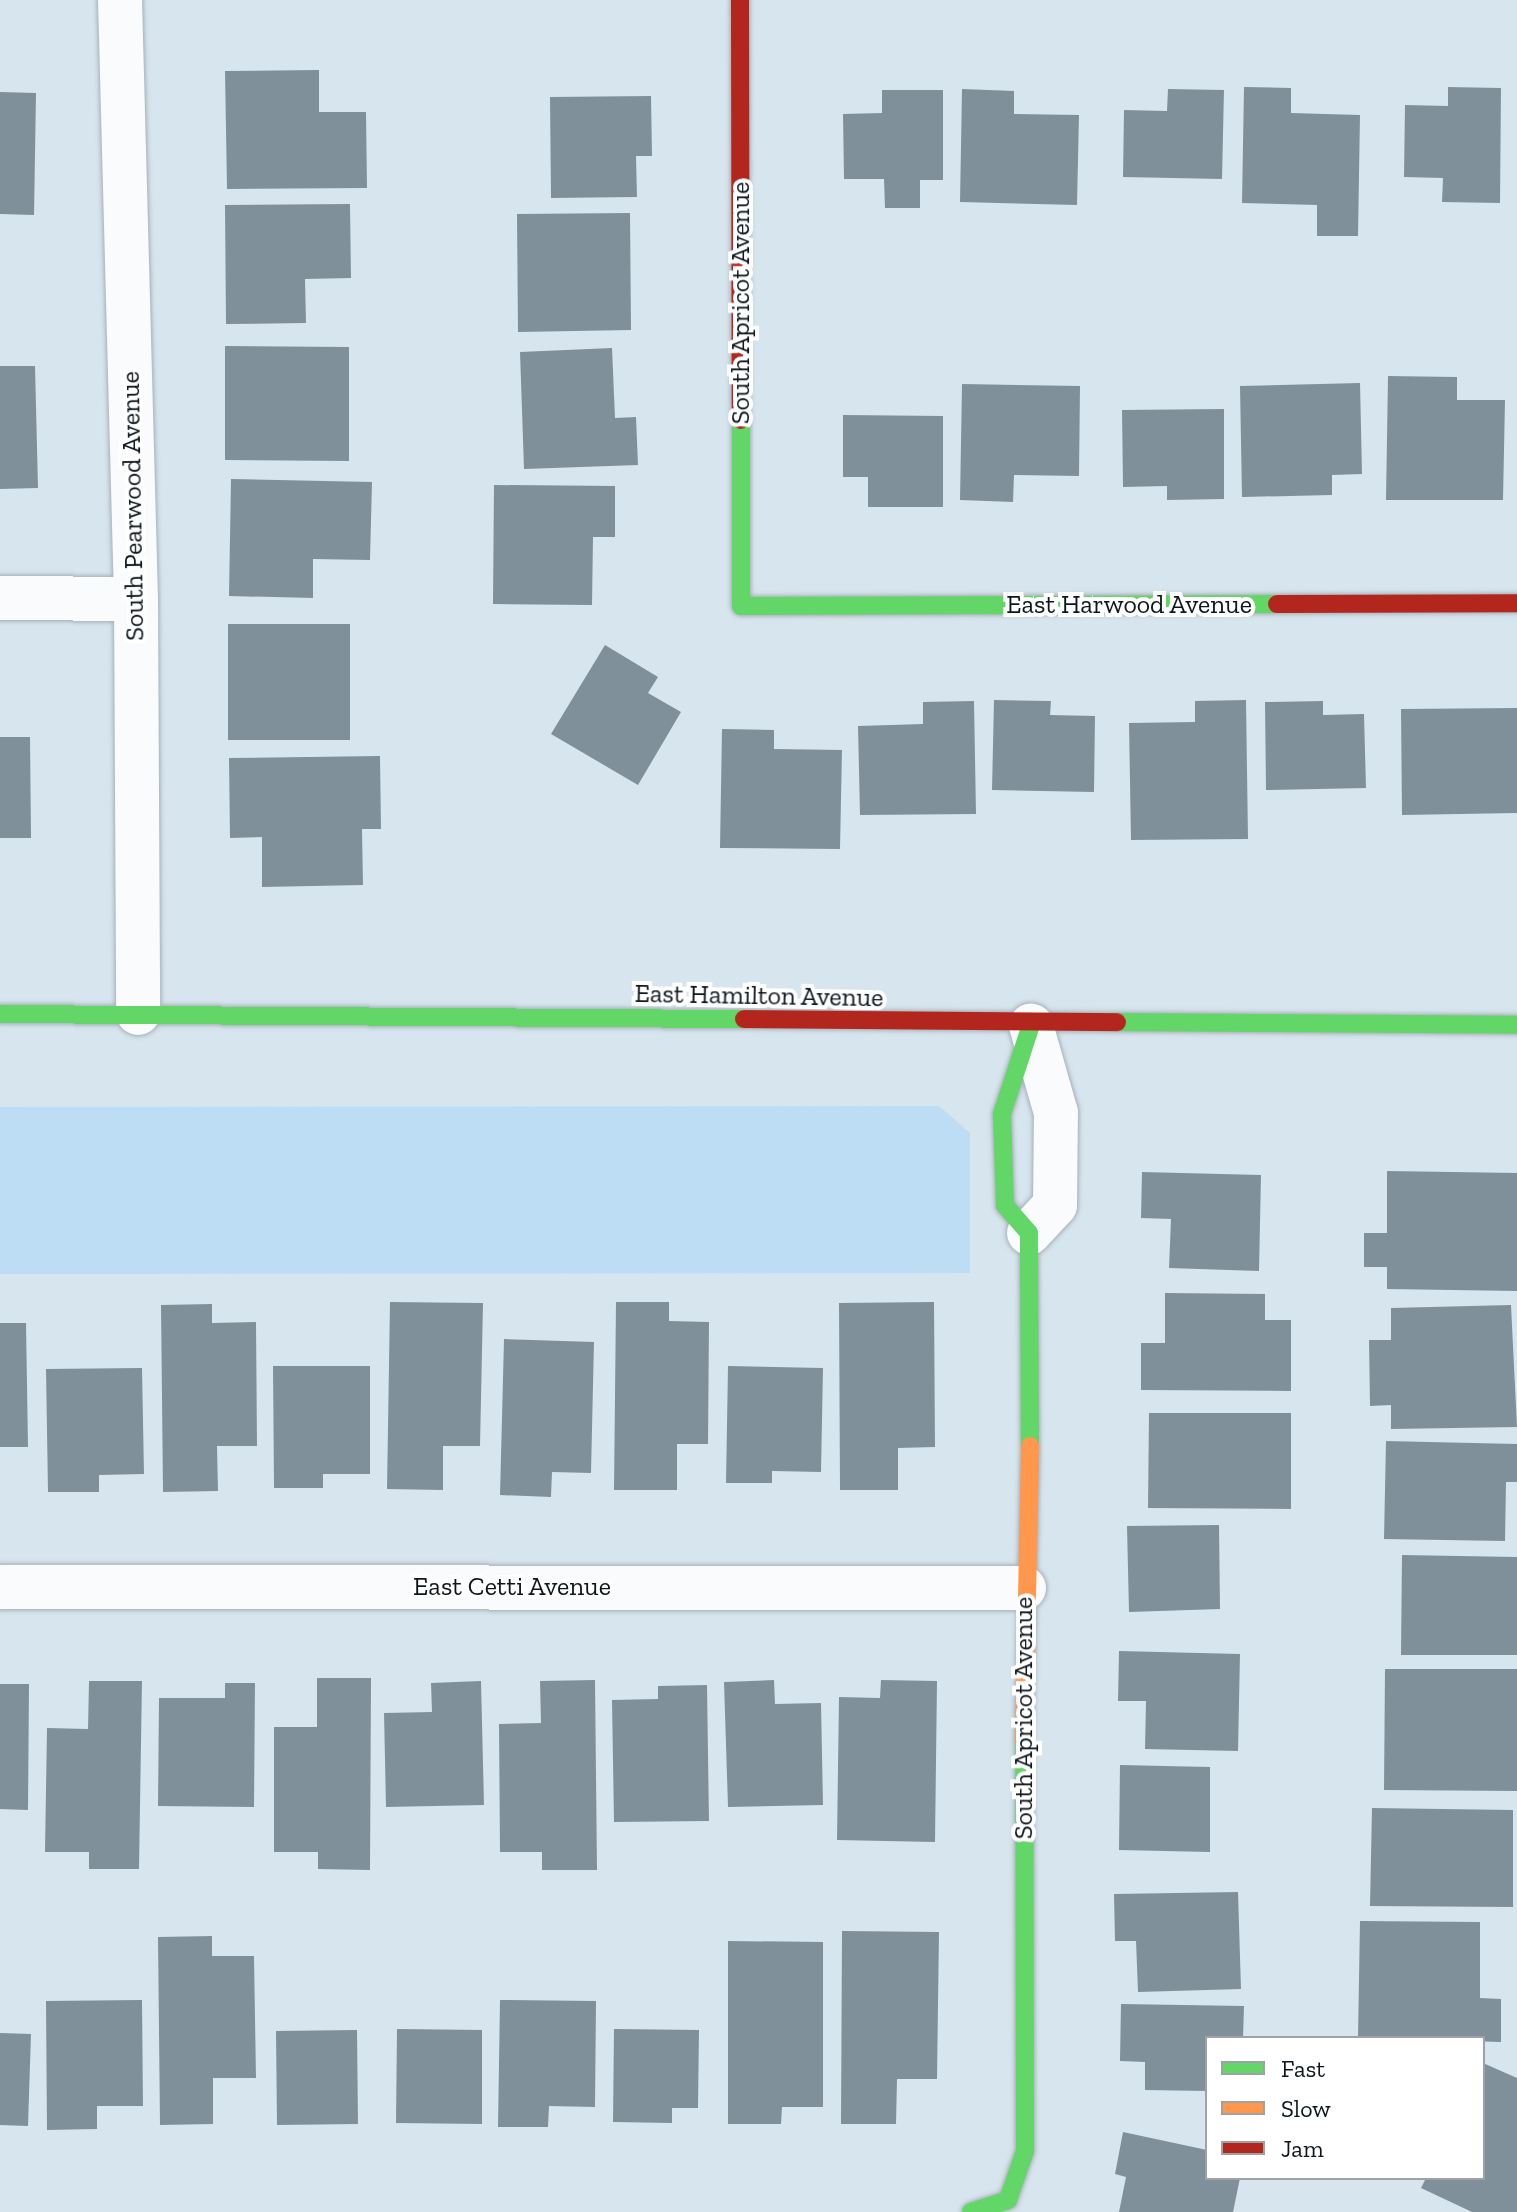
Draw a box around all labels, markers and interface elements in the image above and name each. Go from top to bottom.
street label: South Apricot Avenue [725,181,757,425]
street label: South Pearwood Avenue [115,370,151,642]
street label: East Harwood Avenue [1006,589,1252,621]
street label: East Hamilton Avenue [634,978,884,1014]
street label: East Cetti Avenue [413,1571,611,1603]
street label: South Apricot Avenue [1008,1596,1040,1840]
legend [1205,2036,1485,2180]
text: Fast [1281,2054,1325,2083]
text: Slow [1281,2094,1331,2123]
text: Jam [1281,2134,1324,2163]

